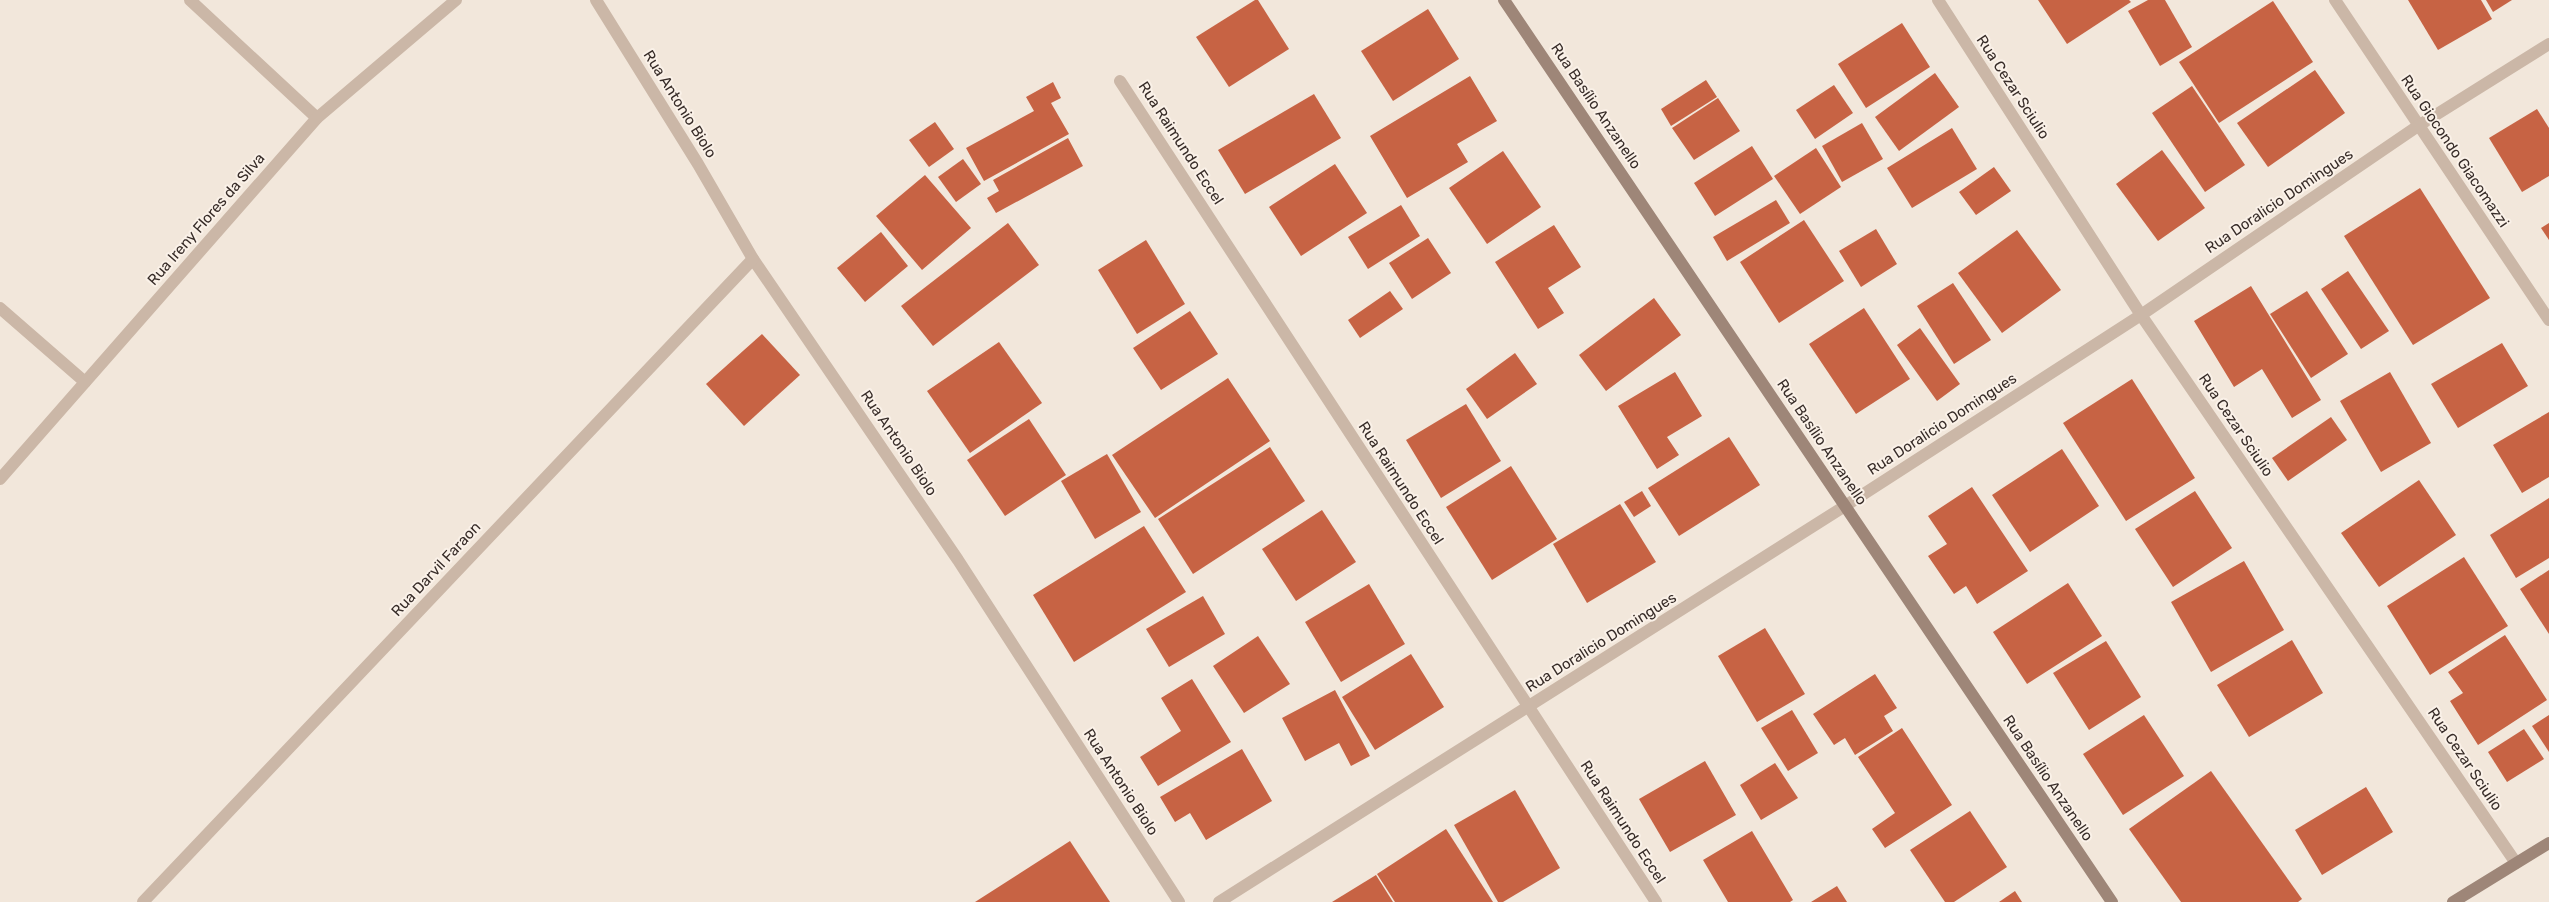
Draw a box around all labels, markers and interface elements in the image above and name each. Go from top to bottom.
street label: Rua Cezar Sciulio [1973,32,2053,142]
street label: Rua Basílio Anzanello [1547,40,1645,172]
street label: Rua Antonio Biolo [640,47,720,161]
street label: Rua Giocondo Giacomazzi [2397,71,2513,231]
street label: Rua Raimundo Eccel [1135,78,1227,208]
street label: Rua Doralicio Domingues [2202,145,2356,257]
street label: Rua Ireny Flores da Silva [144,149,268,289]
street label: Rua Doralicio Domingues [1864,369,2020,479]
street label: Rua Cezar Sciulio [2195,370,2277,480]
street label: Rua Basílio Anzanello [1773,376,1871,508]
street label: Rua Antonio Biolo [857,387,941,499]
street label: Rua Raimundo Eccel [1355,418,1447,548]
street label: Rua Darvil Faraon [388,518,484,620]
street label: Rua Doralicio Domingues [1522,588,1680,696]
street label: Rua Cezar Sciulio [2424,704,2506,814]
street label: Rua Basílio Anzanello [1999,712,2097,844]
street label: Rua Antonio Biolo [1080,725,1162,839]
street label: Rua Raimundo Eccel [1577,757,1669,887]

